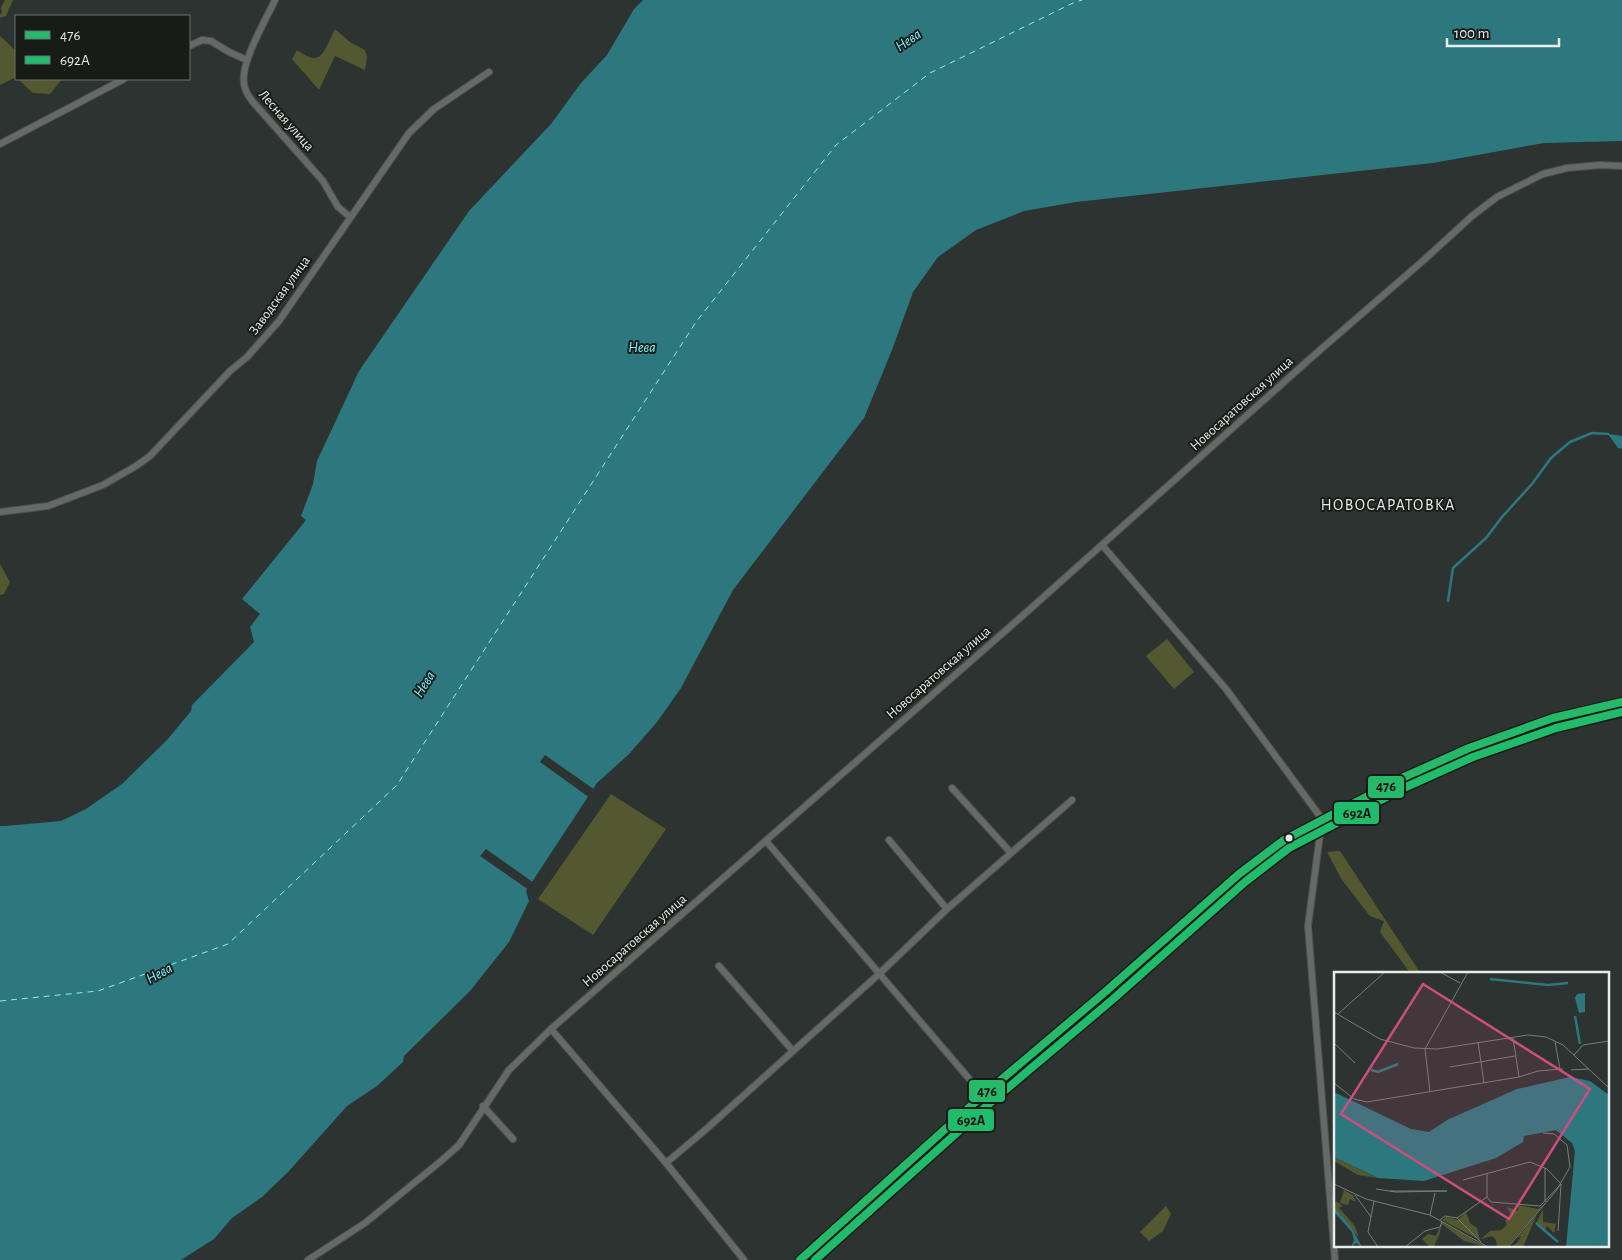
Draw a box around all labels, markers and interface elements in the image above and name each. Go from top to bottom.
legend [15,15,190,80]
scale bar [1447,15,1560,47]
text: 100 m [1454,26,1489,41]
water label: Нева [893,27,924,54]
text: 476 [60,28,81,43]
text: 692А [60,53,90,68]
street label: Лесная улица [256,87,317,154]
street label: Заводская улица [247,253,313,338]
water label: Нева [628,340,656,355]
street label: Новосаратовская улица [1188,354,1296,453]
district label: НОВОСАРАТОВКА [1321,497,1455,513]
street label: Новосаратовская улица [884,623,994,722]
water label: Нева [411,669,438,700]
line badge: 476 [1367,775,1405,799]
text: 476 [1376,780,1396,794]
line badge: 692А [1333,801,1380,825]
text: 692А [1343,807,1372,821]
unlabelled marker [1284,833,1294,843]
street label: Новосаратовская улица [580,891,690,990]
water label: Нева [144,960,175,987]
inset map [1334,972,1610,1248]
line badge: 476 [968,1079,1006,1103]
text: 476 [977,1085,997,1099]
line badge: 692А [947,1108,995,1132]
text: 692А [957,1114,986,1128]

